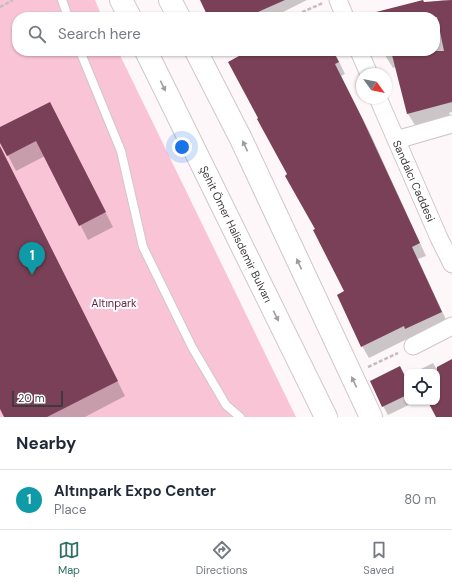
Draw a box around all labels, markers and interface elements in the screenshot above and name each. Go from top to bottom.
search box [12,12,440,56]
icon: search [26,23,48,45]
text: Search here [58,24,141,44]
north arrow [356,68,392,104]
one-way arrow [160,80,167,92]
your location [172,137,192,157]
street label: Sandalcı Caddesi [390,138,438,224]
one-way arrow [242,140,248,152]
street label: Şehit Ömer Halisdemir Bulvarı [197,163,275,305]
pin: 1 [19,242,45,275]
one-way arrow [296,257,302,269]
park label: Altınpark [91,296,137,310]
one-way arrow [273,310,279,321]
map controls [404,369,440,405]
button: locate [404,369,440,405]
one-way arrow [351,376,357,387]
scale bar [12,389,63,408]
text: 20 m [18,391,44,405]
text: Nearby [16,432,76,454]
text: Altınpark Expo Center [54,481,216,501]
text: 1 [27,491,31,508]
text: 80 m [404,491,436,508]
text: Place [54,501,86,518]
tab: Map [58,539,80,577]
tab: Directions [196,539,248,577]
tab: Saved [363,539,394,577]

